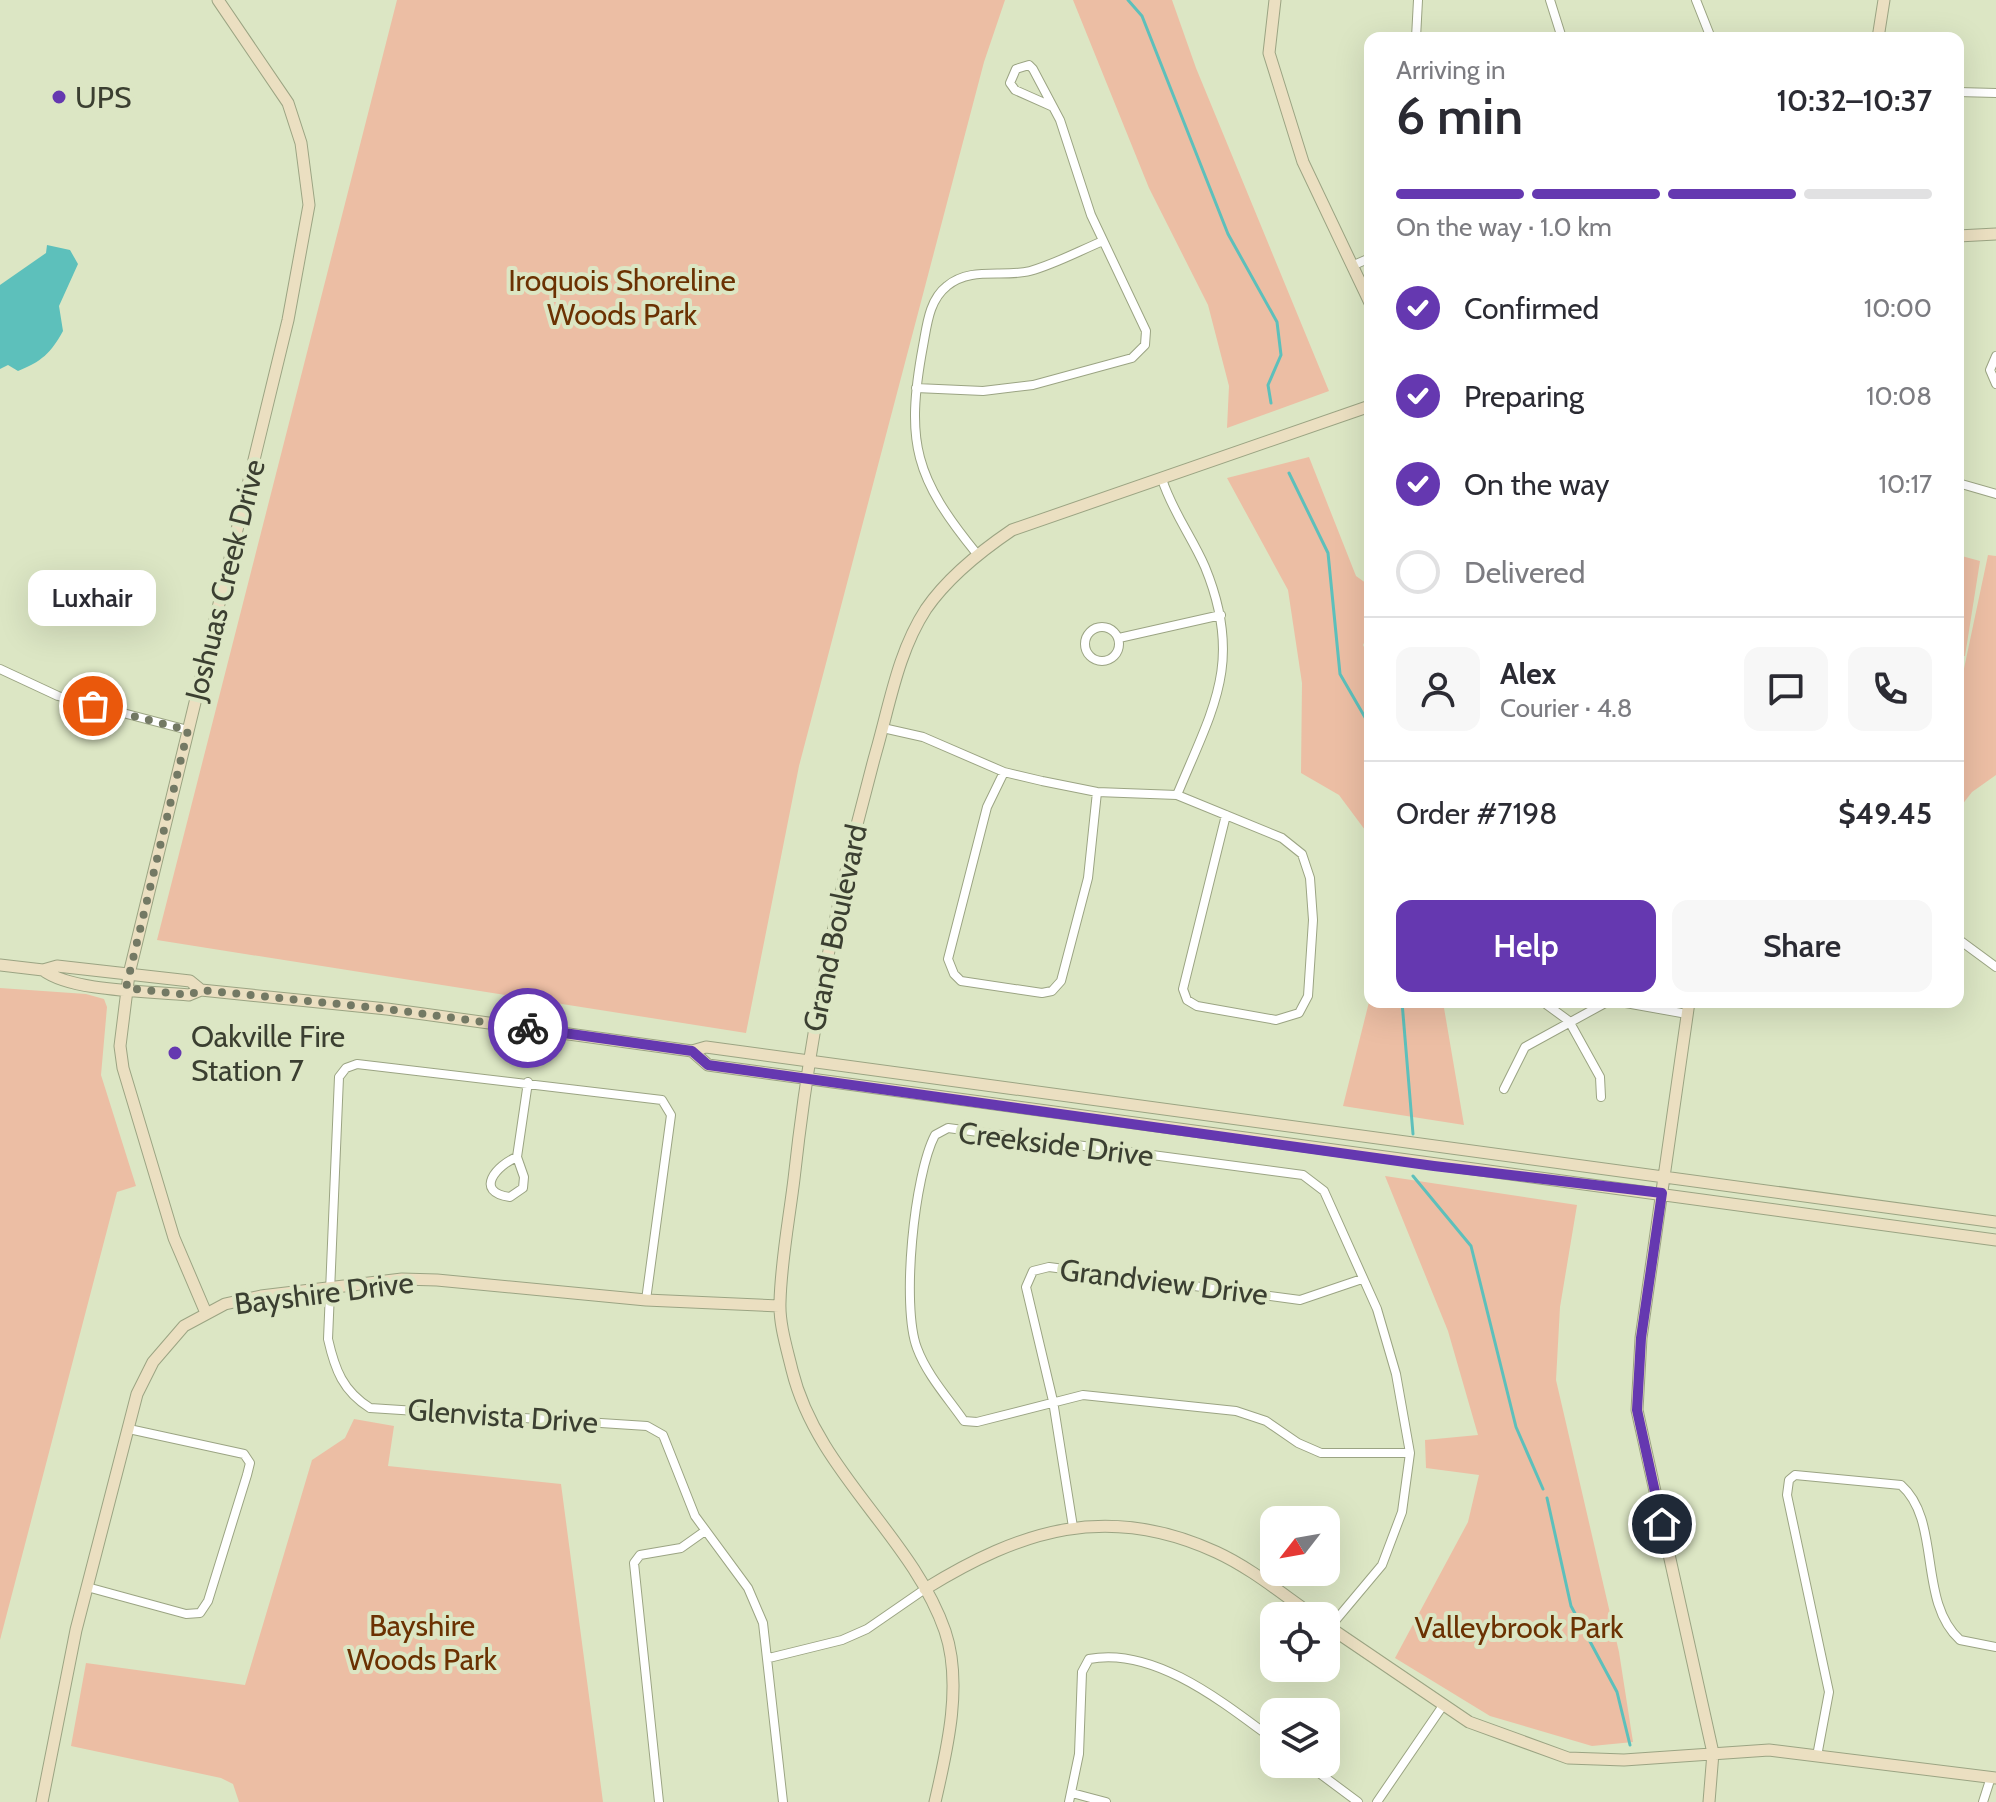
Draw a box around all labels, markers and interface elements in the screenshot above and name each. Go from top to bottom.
text: Arriving in [1396,54,1506,86]
place label: UPS [75,79,131,116]
text: 10:32–10:37 [1776,82,1932,119]
text: 6 min [1396,84,1523,147]
marker: UPS [50,88,68,106]
text: On the way · 1.0 km [1396,211,1612,243]
park label: Iroquois Shoreline Woods Park [508,262,736,333]
icon: check [1396,286,1440,330]
text: Confirmed [1464,290,1599,327]
text: 10:00 [1864,292,1932,324]
icon: check [1396,374,1440,418]
text: Preparing [1464,378,1584,415]
text: 10:08 [1866,380,1932,412]
street label: Joshuas Creek Drive [177,456,273,705]
icon: check [1396,462,1440,506]
text: On the way [1464,466,1609,503]
text: 10:17 [1878,468,1932,500]
text: Delivered [1464,554,1585,591]
callout: Luxhair [29,570,157,626]
text: Luxhair [52,582,132,614]
button: person [1396,647,1480,731]
button: chat [1744,647,1828,731]
button: phone [1848,647,1932,731]
text: Alex [1500,655,1556,692]
pin [59,672,127,740]
icon: bag [71,684,115,728]
text: Courier · 4.8 [1500,692,1633,724]
text: Order #7198 [1396,795,1557,832]
text: $49.45 [1838,795,1932,832]
street label: Grand Boulevard [795,821,875,1035]
button: Help [1396,900,1656,992]
button: Share [1672,900,1932,992]
courier [488,988,568,1068]
icon: bike [506,1006,550,1050]
place label: Oakville Fire Station 7 [191,1018,345,1089]
marker: Oakville Fire Station 7 [166,1044,184,1062]
street label: Creekside Drive [956,1114,1156,1174]
street label: Grandview Drive [1058,1251,1270,1313]
street label: Bayshire Drive [232,1264,416,1322]
street label: Glenvista Drive [407,1391,599,1441]
pin [1628,1490,1696,1558]
icon: home [1640,1502,1684,1546]
north arrow [1260,1506,1340,1586]
map controls [1260,1506,1340,1778]
button: locate [1260,1602,1340,1682]
park label: Bayshire Woods Park [347,1607,498,1678]
park label: Valleybrook Park [1415,1609,1624,1646]
button: layers [1260,1698,1340,1778]

